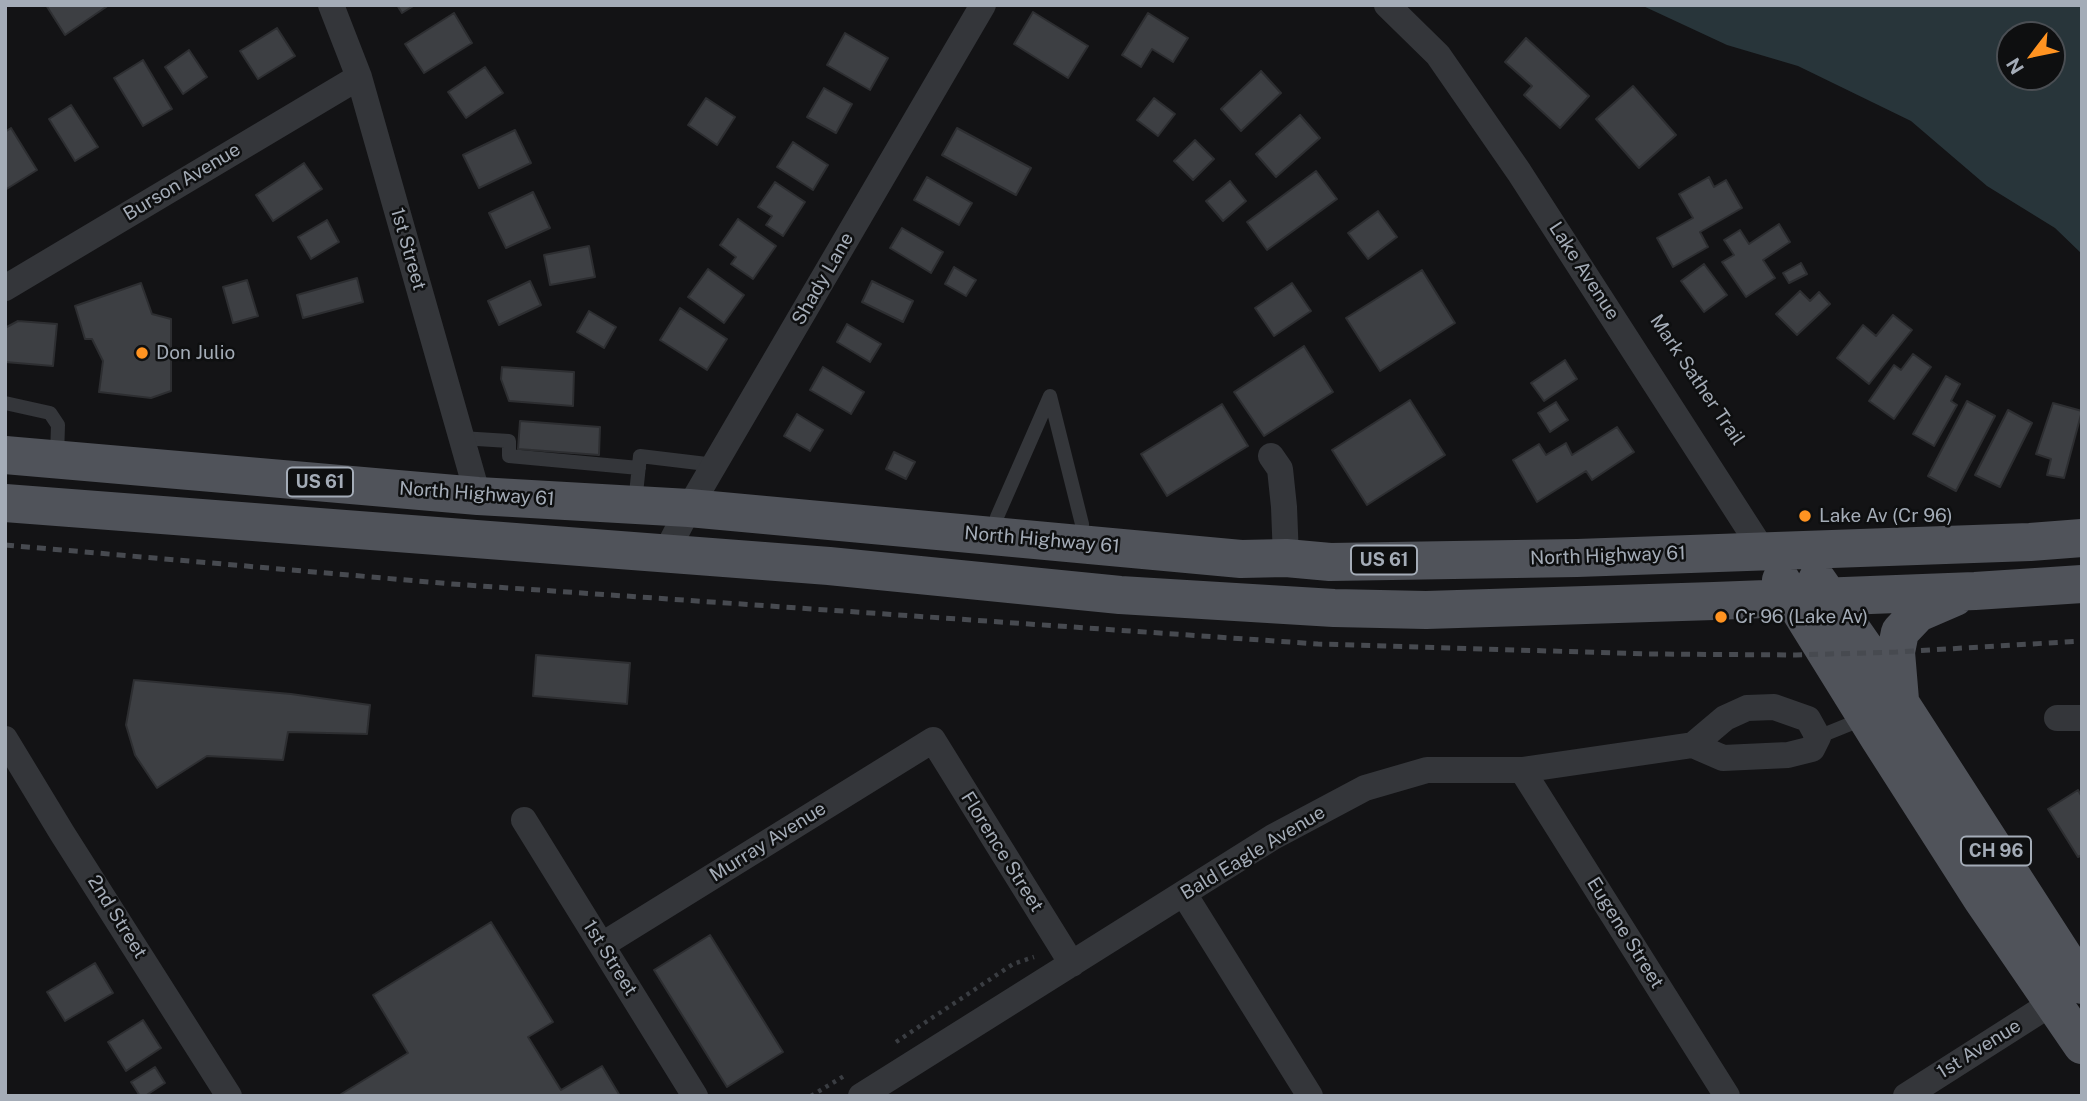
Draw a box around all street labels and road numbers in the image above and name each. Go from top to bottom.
street label: Burson Avenue [119,138,245,226]
street label: 1st Street [385,205,431,293]
street label: Lake Avenue [1544,218,1624,324]
street label: Shady Lane [787,229,859,329]
street label: Mark Sather Trail [1645,310,1749,450]
road number: US 61 [287,468,353,496]
street label: North Highway 61 [398,477,556,511]
street label: North Highway 61 [963,522,1121,558]
street label: North Highway 61 [1530,542,1686,570]
road number: US 61 [1351,546,1417,574]
street label: Florence Street [956,788,1048,916]
street label: Murray Avenue [706,797,830,887]
street label: Bald Eagle Avenue [1177,801,1329,905]
road number: CH 96 [1961,836,2031,866]
street label: 2nd Street [82,871,152,963]
street label: Eugene Street [1582,873,1668,993]
street label: 1st Street [578,916,642,1000]
street label: 1st Avenue [1933,1014,2025,1084]

